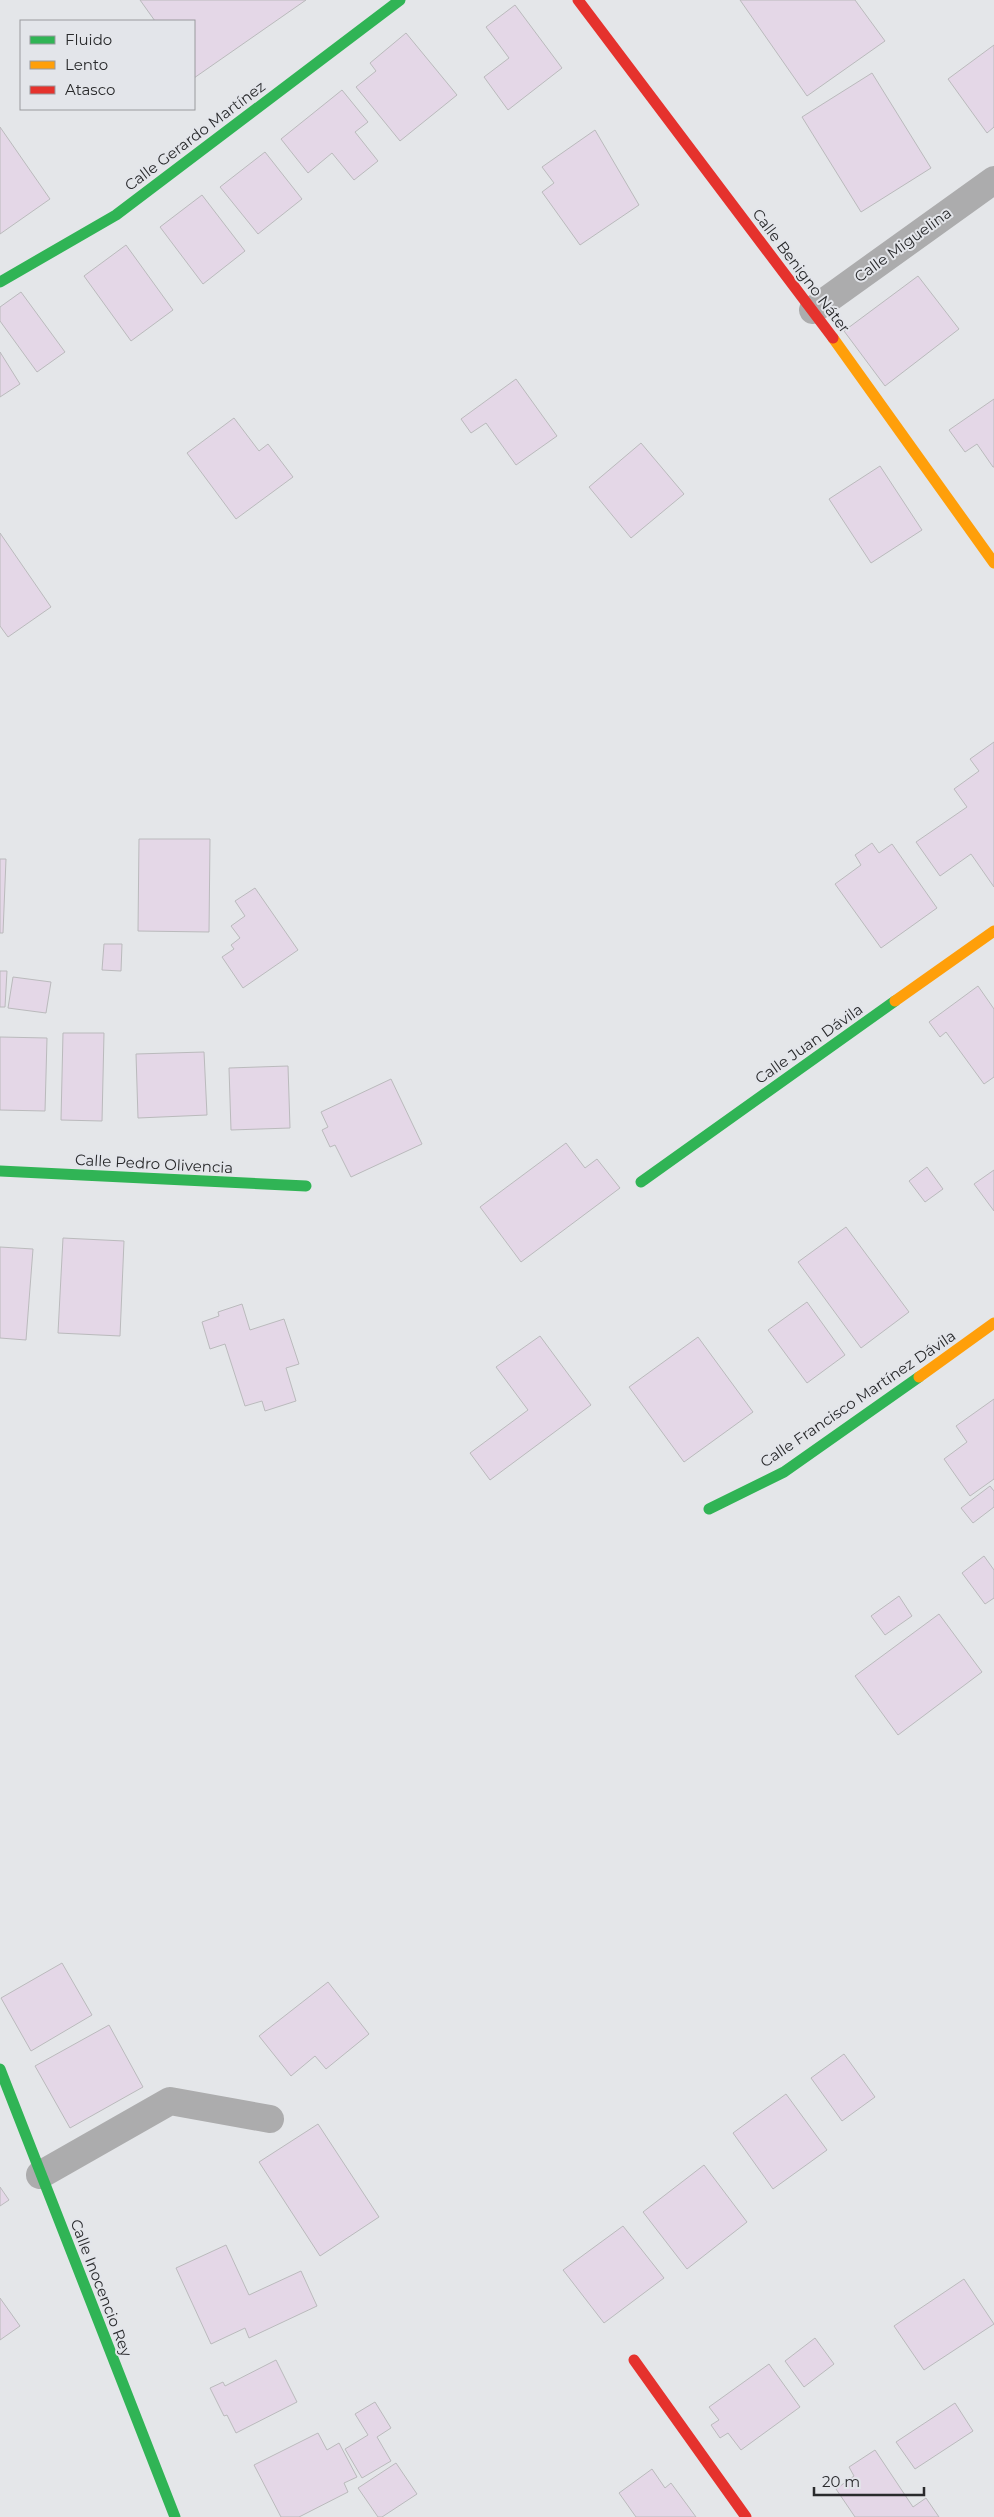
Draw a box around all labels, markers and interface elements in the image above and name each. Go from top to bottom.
legend [20,20,195,110]
text: Fluido [65,30,112,49]
text: Lento [65,55,108,74]
street label: Calle Gerardo Martínez [121,76,269,195]
text: Atasco [65,80,115,99]
street label: Calle Miguelina [850,203,955,286]
street label: Calle Benigno Náter [748,205,854,337]
street label: Calle Juan Dávila [751,999,866,1088]
street label: Calle Pedro Olivencia [74,1150,234,1177]
street label: Calle Francisco Martínez Dávila [756,1326,959,1471]
street label: Calle Inocencio Rey [66,2216,137,2360]
scale bar [814,2464,924,2496]
text: 20 m [822,2472,860,2491]

